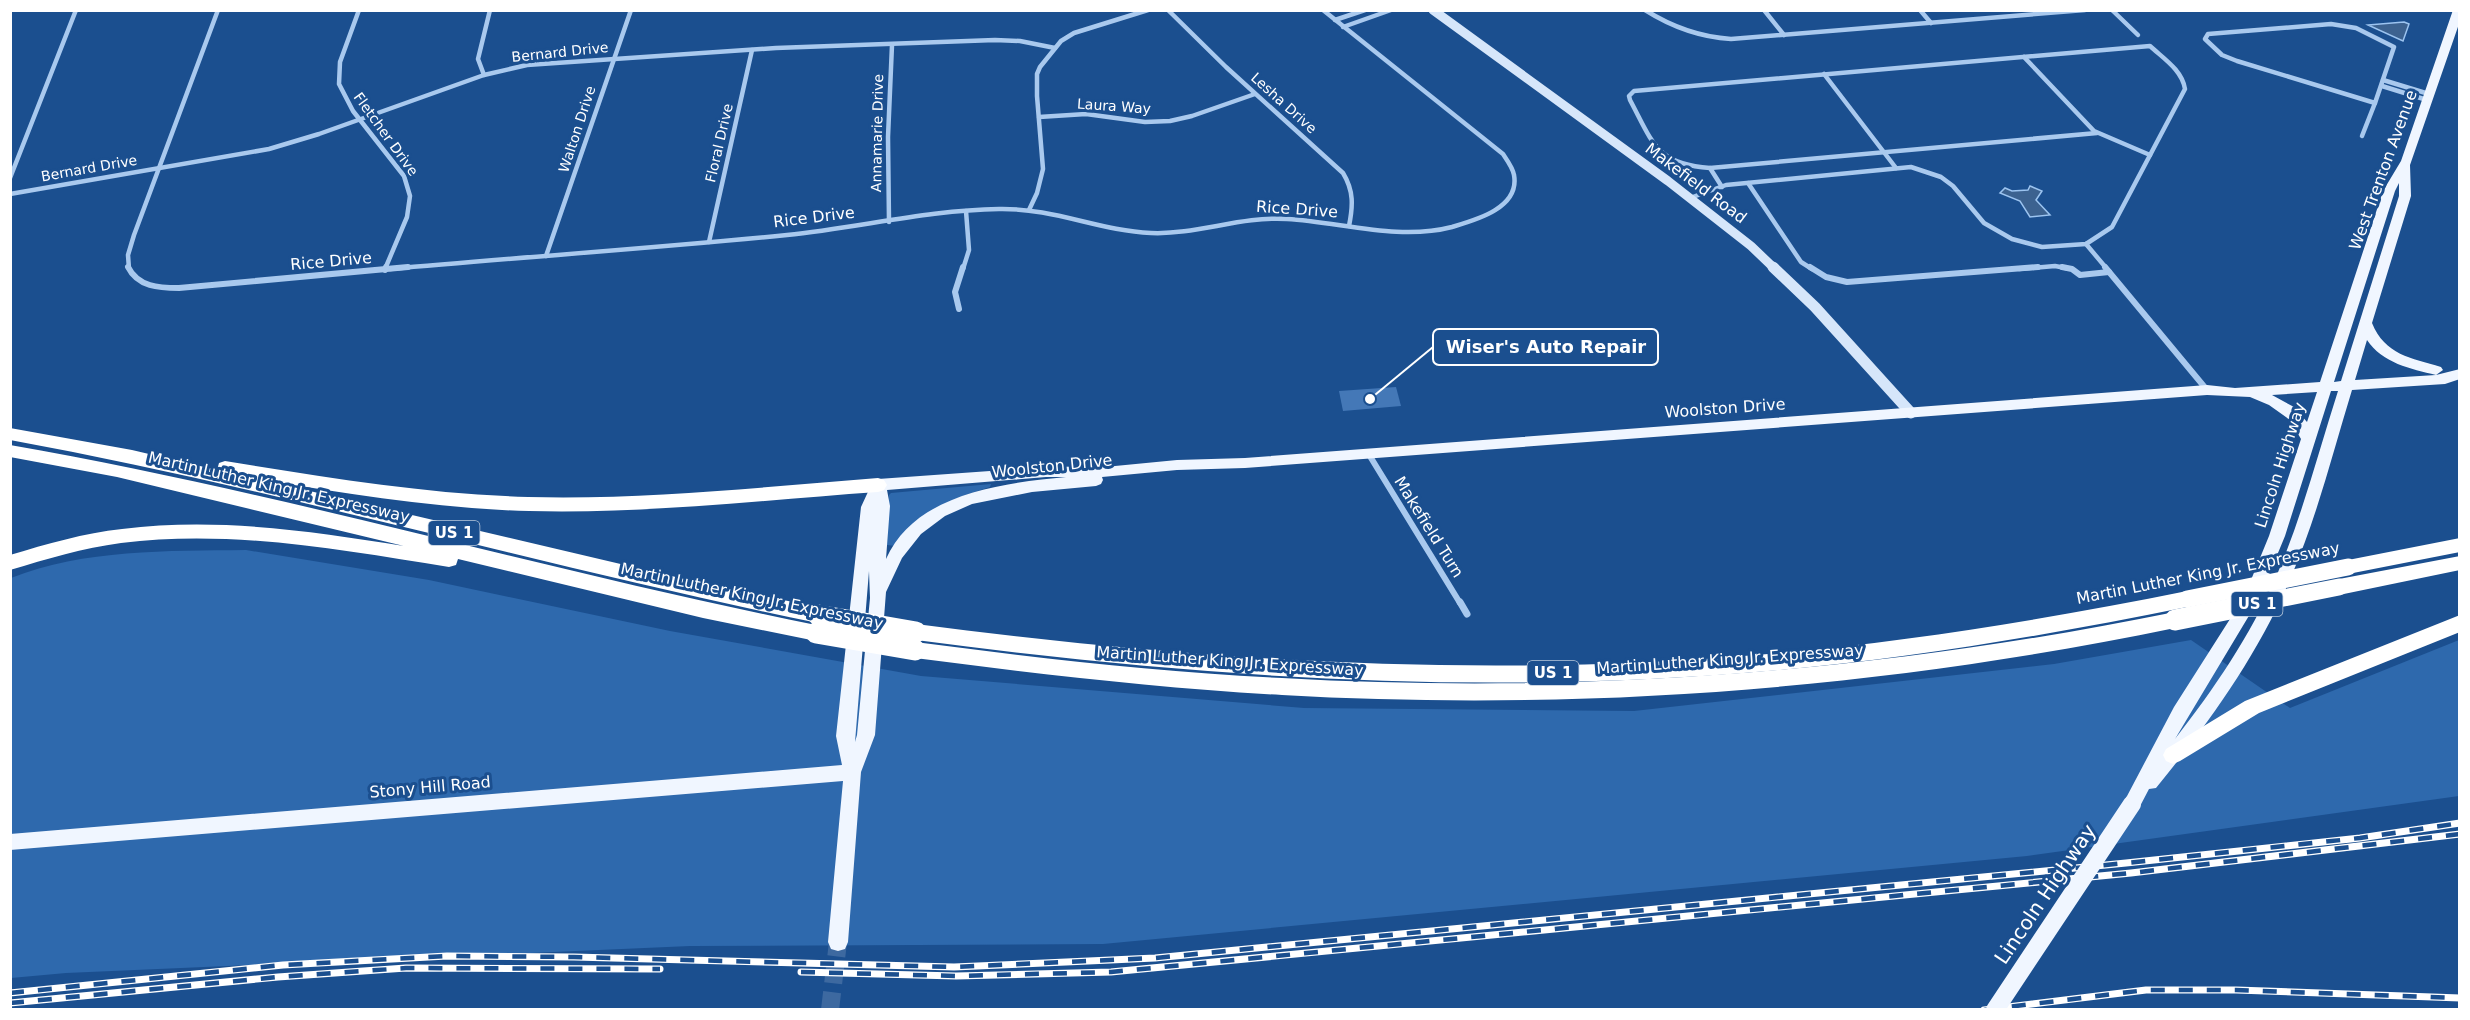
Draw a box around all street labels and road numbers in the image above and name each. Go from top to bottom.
street label: Bernard Drive [511,39,609,65]
street label: Lesha Drive [1248,69,1320,137]
street label: Annamarie Drive [868,74,886,192]
street label: Walton Drive [555,84,599,174]
street label: West Trenton Avenue [2345,87,2421,253]
street label: Fletcher Drive [351,89,421,179]
street label: Laura Way [1077,95,1151,117]
street label: Floral Drive [702,102,736,184]
street label: Makefield Road [1642,139,1750,227]
street label: Bernard Drive [40,152,138,184]
street label: Rice Drive [1255,197,1339,221]
street label: Rice Drive [772,203,856,231]
street label: Rice Drive [289,248,373,274]
street label: Woolston Drive [1664,394,1786,422]
street label: Lincoln Highway [2251,400,2309,530]
street label: Martin Luther King Jr. Expressway [146,448,412,526]
street label: Woolston Drive [991,450,1113,482]
street label: Makefield Turn [1390,473,1468,581]
road number: US 1 [428,521,480,545]
street label: Martin Luther King Jr. Expressway [2075,538,2341,608]
street label: Martin Luther King Jr. Expressway [619,559,885,633]
road number: US 1 [2232,592,2282,616]
street label: Martin Luther King Jr. Expressway [1596,640,1864,678]
street label: Martin Luther King Jr. Expressway [1096,642,1364,680]
road number: US 1 [1528,661,1578,685]
street label: Stony Hill Road [369,772,491,802]
street label: Lincoln Highway [1989,819,2101,969]

